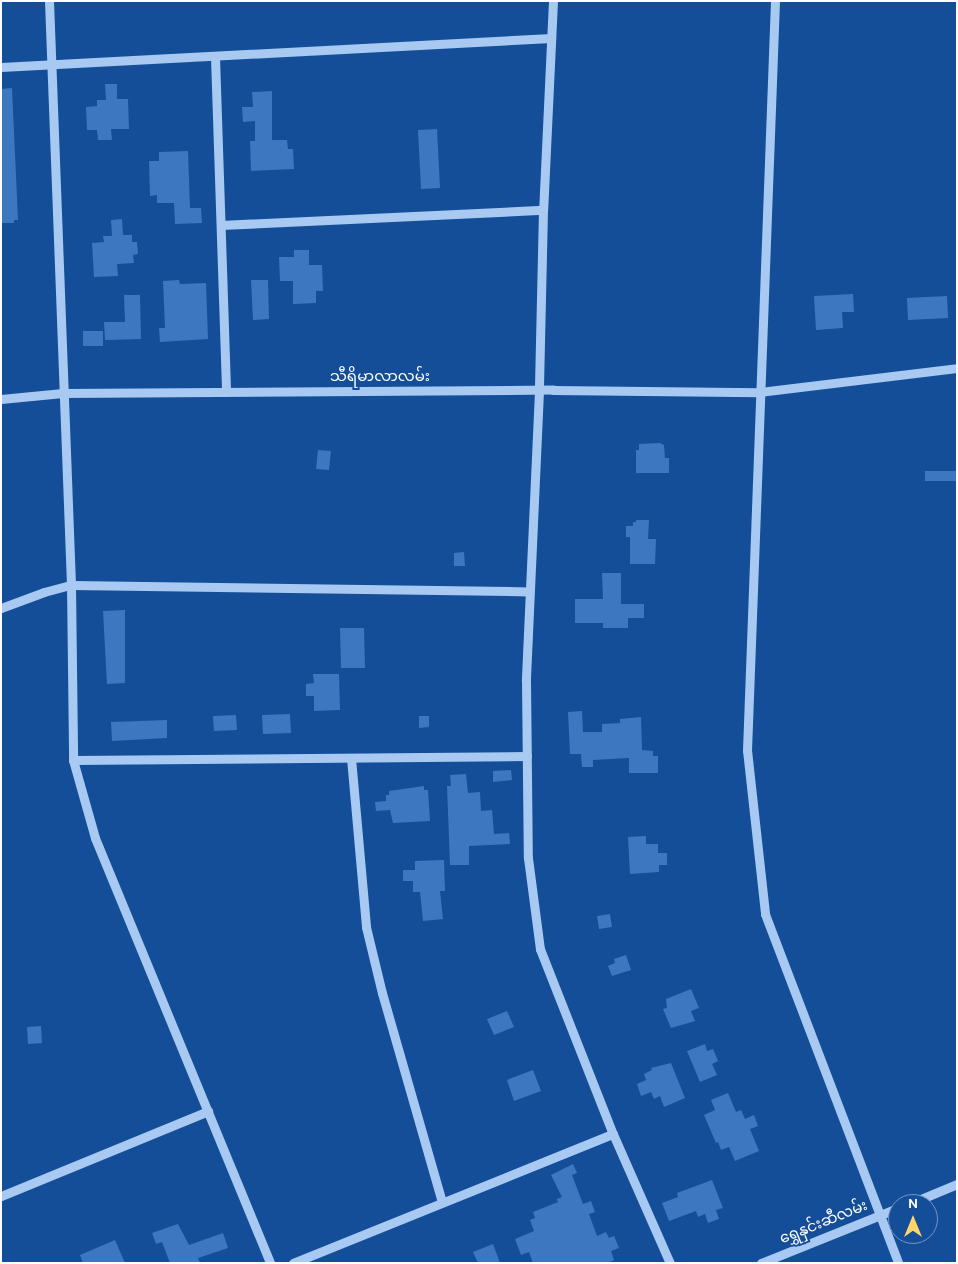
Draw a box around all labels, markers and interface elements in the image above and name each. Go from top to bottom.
street label: သီရိမာလာလမ်း [330,369,430,387]
north arrow [888,1194,938,1244]
text: N [908,1196,918,1213]
street label: ရွှေနှင်းဆီလမ်း [777,1197,871,1249]

